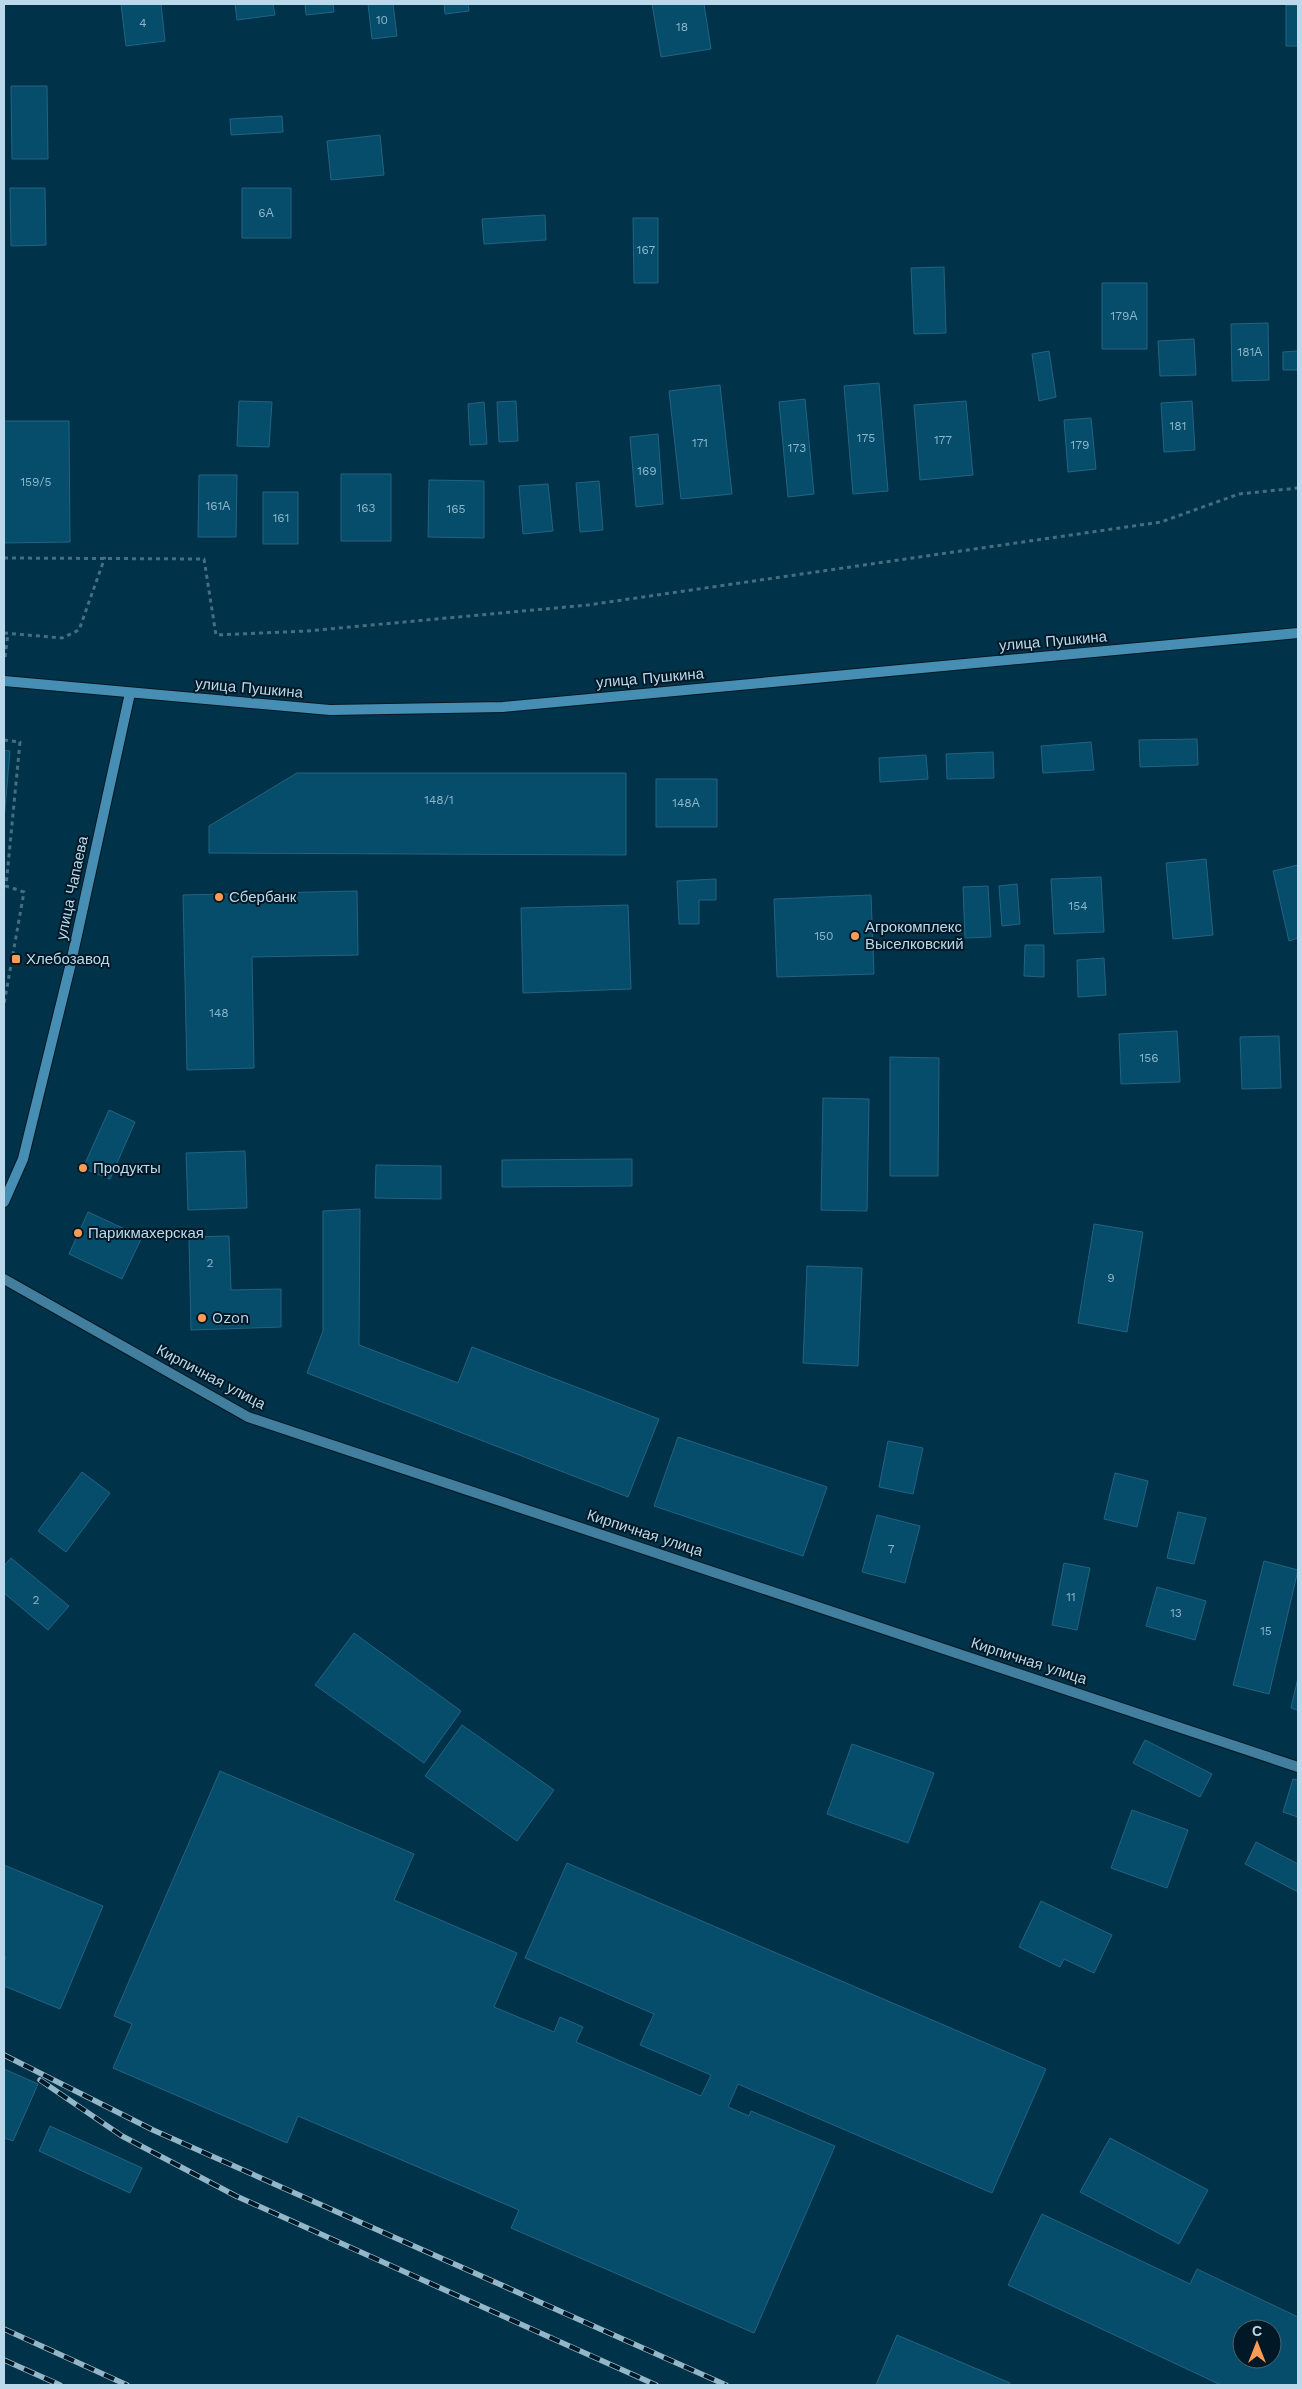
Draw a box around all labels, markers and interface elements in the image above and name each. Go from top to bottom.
house number: 10 [376,13,388,27]
house number: 4 [139,16,147,30]
house number: 18 [676,20,688,34]
house number: 6А [258,206,274,220]
house number: 167 [637,243,656,257]
house number: 179А [1111,309,1137,323]
house number: 181А [1238,345,1262,359]
house number: 181 [1170,419,1186,433]
house number: 175 [857,431,875,445]
house number: 177 [934,433,952,447]
house number: 171 [692,436,708,450]
house number: 179 [1071,438,1089,452]
house number: 173 [788,441,806,455]
house number: 169 [637,464,657,478]
house number: 159/5 [20,475,52,489]
house number: 161А [206,499,230,513]
house number: 163 [357,501,375,515]
house number: 165 [447,502,465,516]
house number: 161 [273,511,289,525]
street label: улица Пушкина [998,627,1108,655]
street label: улица Пушкина [595,664,705,692]
street label: улица Пушкина [194,674,304,702]
house number: 148/1 [424,793,454,807]
house number: 148А [672,796,700,810]
street label: улица Чапаева [52,834,92,942]
place label: Сбербанк [229,888,297,906]
marker: Сбербанк [213,891,225,903]
house number: 154 [1069,899,1088,913]
place label: Агрокомплекс Выселковский [865,918,964,953]
house number: 150 [814,929,834,943]
marker: Агрокомплекс Выселковский [849,930,861,942]
place label: Хлебозавод [26,950,110,968]
marker: Хлебозавод [10,953,22,965]
house number: 148 [209,1006,229,1020]
house number: 156 [1140,1051,1158,1065]
place label: Продукты [93,1159,161,1177]
marker: Продукты [77,1162,89,1174]
place label: Парикмахерская [88,1224,204,1242]
marker: Парикмахерская [72,1227,84,1239]
house number: 2 [207,1256,214,1270]
house number: 9 [1107,1271,1115,1285]
place label: Ozon [212,1309,249,1327]
marker: Ozon [196,1312,208,1324]
street label: Кирпичная улица [153,1341,269,1414]
street label: Кирпичная улица [585,1506,706,1560]
house number: 7 [888,1542,895,1556]
house number: 11 [1066,1590,1076,1604]
house number: 2 [33,1593,40,1607]
house number: 13 [1170,1606,1182,1620]
house number: 15 [1260,1624,1272,1638]
street label: Кирпичная улица [969,1634,1090,1688]
north arrow [1232,2319,1282,2369]
text: С [1252,2323,1262,2339]

